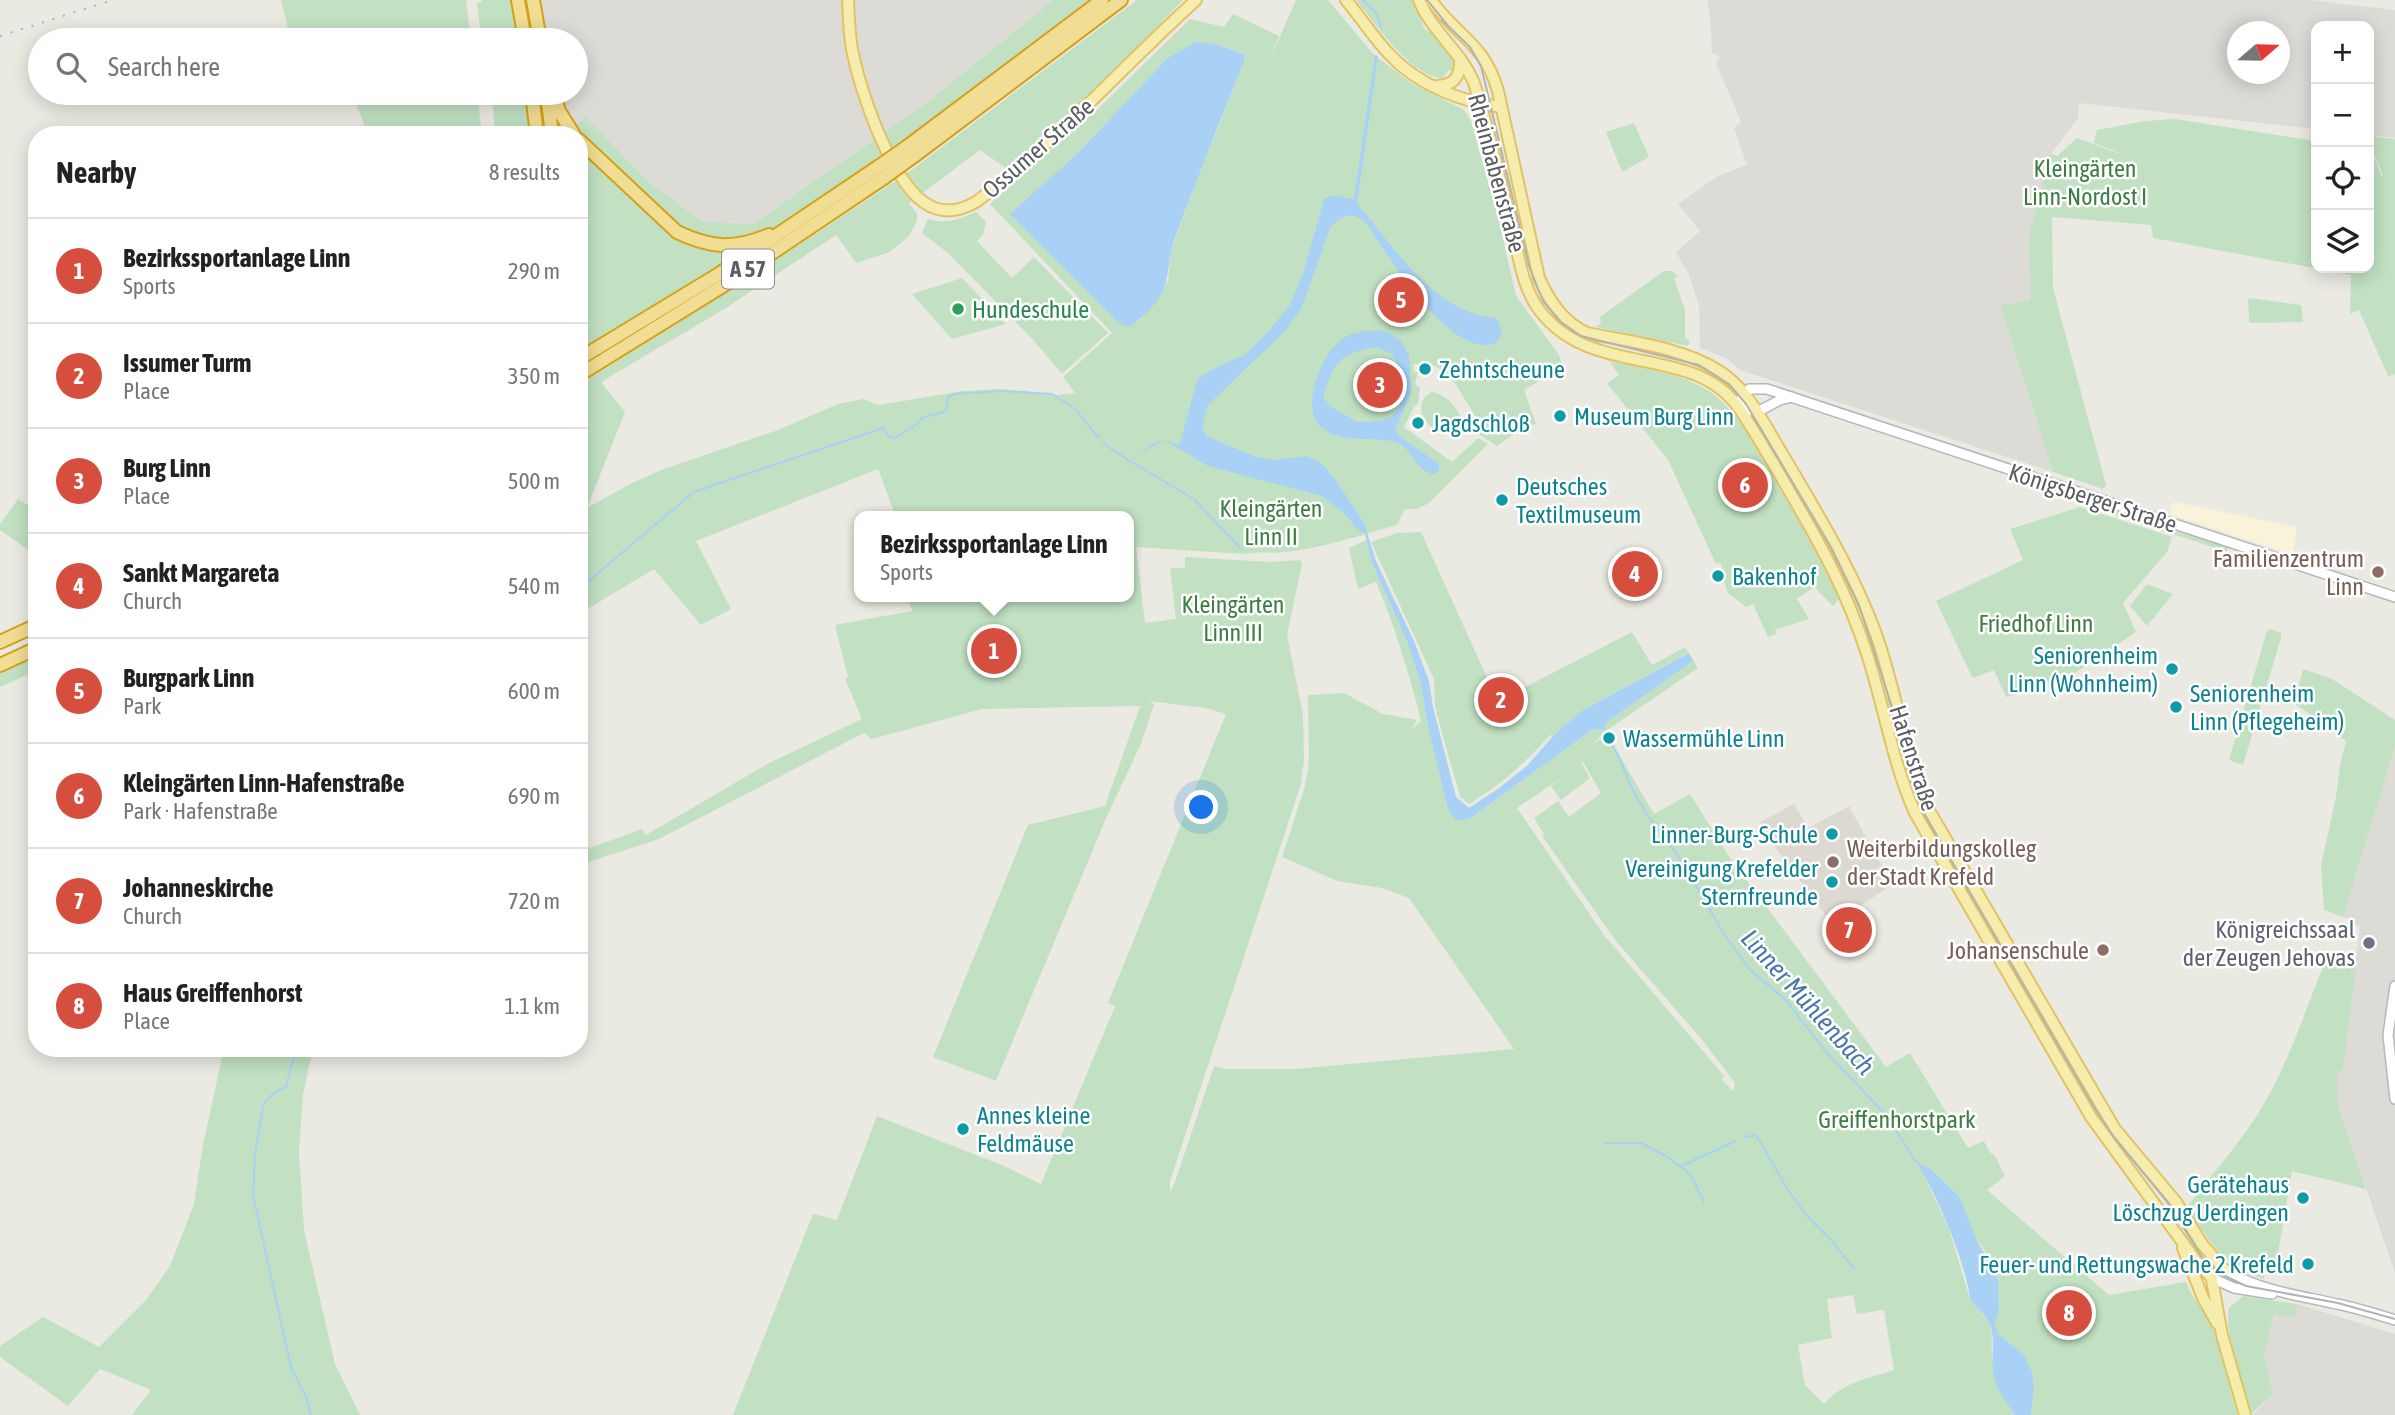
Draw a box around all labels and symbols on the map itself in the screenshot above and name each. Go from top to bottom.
north arrow [2227,21,2290,84]
street label: Rheinbabenstraße [1463,91,1531,255]
street label: Ossumer Straße [977,93,1099,203]
park label: Kleingärten Linn-Nordost I [2023,155,2147,210]
road number: A 57 [722,250,774,288]
pin: 5 [1378,274,1424,326]
place label: Hundeschule [972,296,1089,323]
marker: Hundeschule [950,301,966,317]
place label: Zehntscheune [1439,356,1565,383]
pin: 3 [1357,359,1403,411]
marker: Zehntscheune [1417,361,1433,377]
place label: Museum Burg Linn [1574,403,1734,430]
marker: Museum Burg Linn [1552,408,1568,424]
place label: Jagdschloß [1432,410,1530,437]
marker: Jagdschloß [1410,415,1426,431]
street label: Königsberger Straße [2006,458,2180,538]
pin: 6 [1722,459,1768,511]
place label: Deutsches Textilmuseum [1516,473,1641,528]
marker: Deutsches Textilmuseum [1494,492,1510,508]
park label: Kleingärten Linn II [1220,495,1322,550]
place label: Familienzentrum Linn [2213,545,2364,600]
pin: 4 [1612,548,1658,600]
place label: Bakenhof [1732,563,1817,590]
marker: Familienzentrum Linn [2370,564,2386,580]
marker: Bakenhof [1710,568,1726,584]
park label: Kleingärten Linn III [1182,591,1284,646]
park label: Friedhof Linn [1979,610,2093,637]
pin: 1 [971,625,1017,677]
place label: Seniorenheim Linn (Wohnheim) [2009,642,2158,697]
marker: Seniorenheim Linn (Wohnheim) [2164,661,2180,677]
pin: 2 [1478,674,1524,726]
place label: Seniorenheim Linn (Pflegeheim) [2190,680,2344,735]
marker: Seniorenheim Linn (Pflegeheim) [2168,699,2184,715]
street label: Hafenstraße [1884,702,1944,814]
place label: Wassermühle Linn [1623,725,1785,752]
marker: Wassermühle Linn [1601,730,1617,746]
your location [1184,790,1218,824]
place label: Linner-Burg-Schule [1651,821,1818,848]
marker: Linner-Burg-Schule [1824,826,1840,842]
place label: Weiterbildungskolleg der Stadt Krefeld [1847,835,2037,890]
marker: Weiterbildungskolleg der Stadt Krefeld [1825,854,1841,870]
place label: Vereinigung Krefelder Sternfreunde [1626,855,1819,910]
marker: Vereinigung Krefelder Sternfreunde [1824,874,1840,890]
pin: 7 [1826,904,1872,956]
place label: Königreichssaal der Zeugen Jehovas [2183,916,2356,971]
water label: Linner Mühlenbach [1735,923,1881,1081]
marker: Königreichssaal der Zeugen Jehovas [2361,935,2377,951]
place label: Johansenschule [1947,937,2089,964]
marker: Johansenschule [2095,942,2111,958]
place label: Annes kleine Feldmäuse [977,1102,1090,1157]
park label: Greiffenhorstpark [1818,1106,1976,1133]
marker: Annes kleine Feldmäuse [955,1121,971,1137]
place label: Gerätehaus Löschzug Uerdingen [2113,1171,2289,1226]
marker: Gerätehaus Löschzug Uerdingen [2295,1190,2311,1206]
place label: Feuer- und Rettungswache 2 Krefeld [1979,1251,2294,1278]
marker: Feuer- und Rettungswache 2 Krefeld [2300,1256,2316,1272]
pin: 8 [2046,1287,2092,1339]

